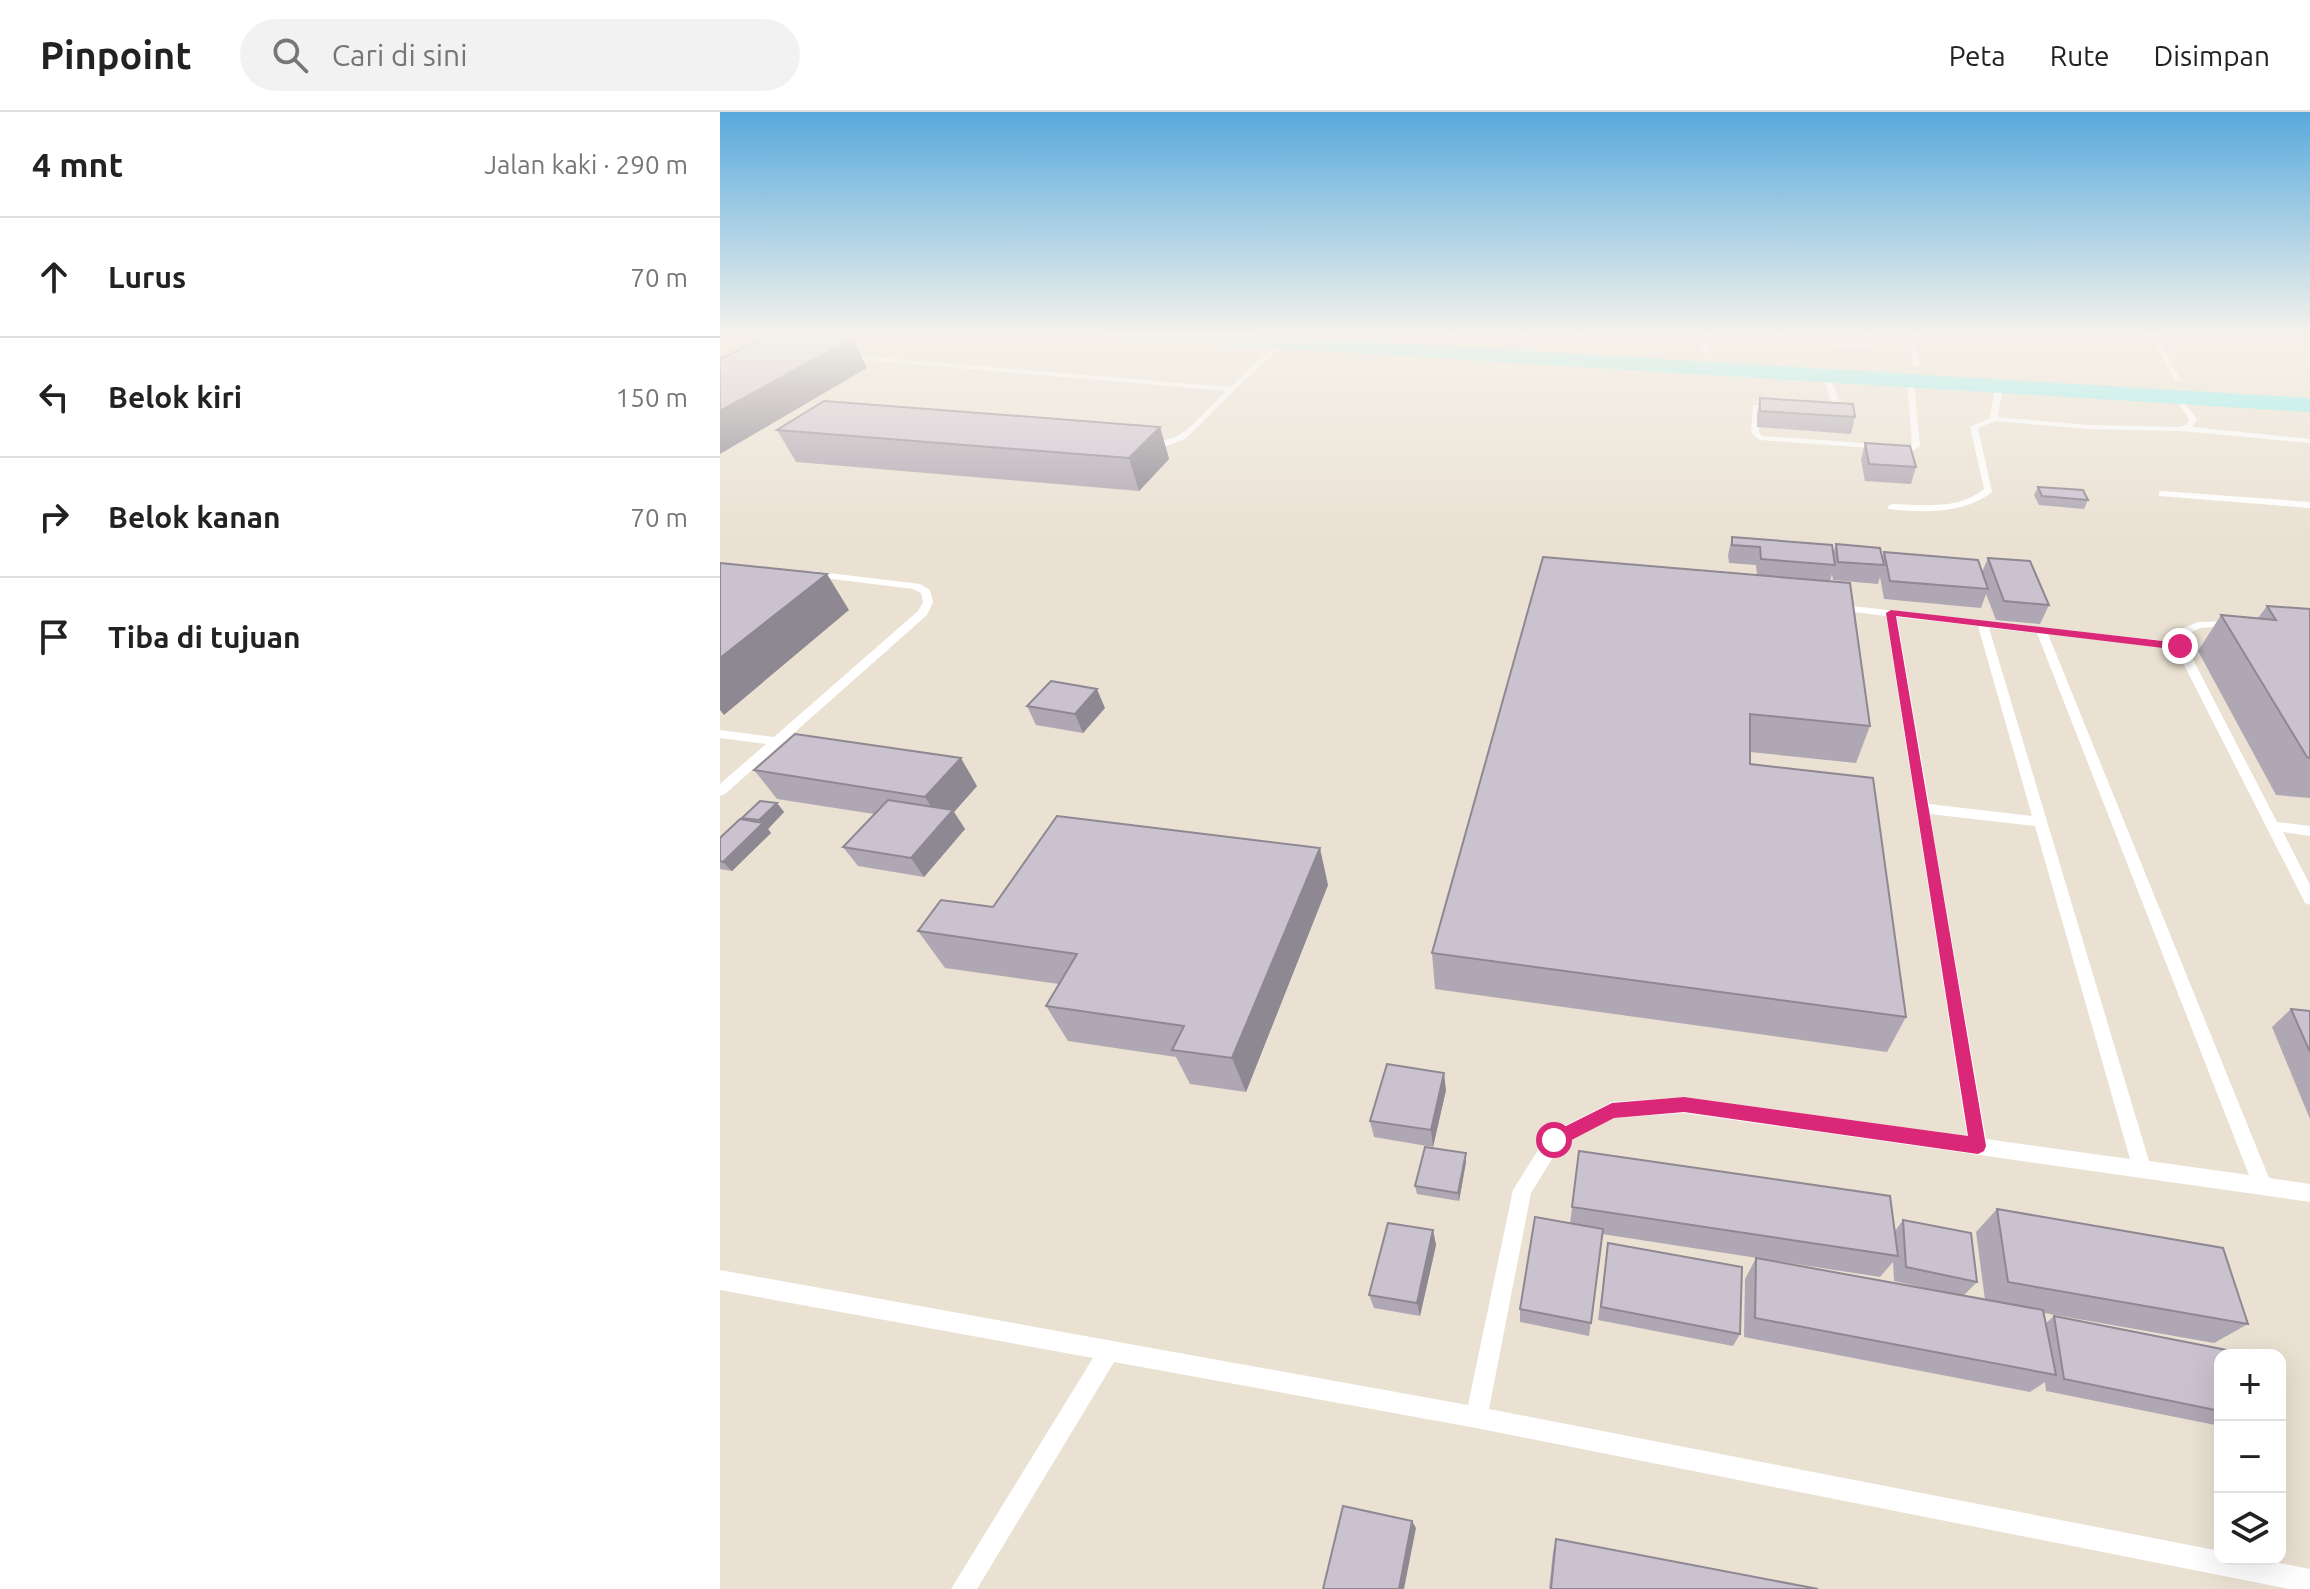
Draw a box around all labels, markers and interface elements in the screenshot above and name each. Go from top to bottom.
search box [240,19,800,91]
icon: search [268,33,312,77]
text: Pinpoint [40,34,192,76]
text: Cari di sini [332,38,467,72]
text: Peta [1949,40,2006,71]
text: Rute [2050,40,2110,71]
text: Disimpan [2154,40,2270,71]
text: 4 mnt [32,145,123,183]
text: Jalan kaki · 290 m [484,150,688,179]
icon: ahead [32,255,76,299]
text: Lurus [108,260,186,294]
text: 70 m [630,263,688,292]
icon: left [32,375,76,419]
text: Belok kiri [108,380,242,414]
text: 150 m [616,383,688,412]
icon: right [32,495,76,539]
text: Belok kanan [108,500,281,534]
text: 70 m [630,503,688,532]
icon: arrive [32,615,76,659]
text: Tiba di tujuan [108,620,301,654]
route end [2162,628,2198,664]
route start [1536,1122,1572,1158]
map controls [2214,1349,2286,1565]
button: + [2214,1349,2286,1421]
button: − [2214,1421,2286,1493]
button: layers [2214,1493,2286,1565]

